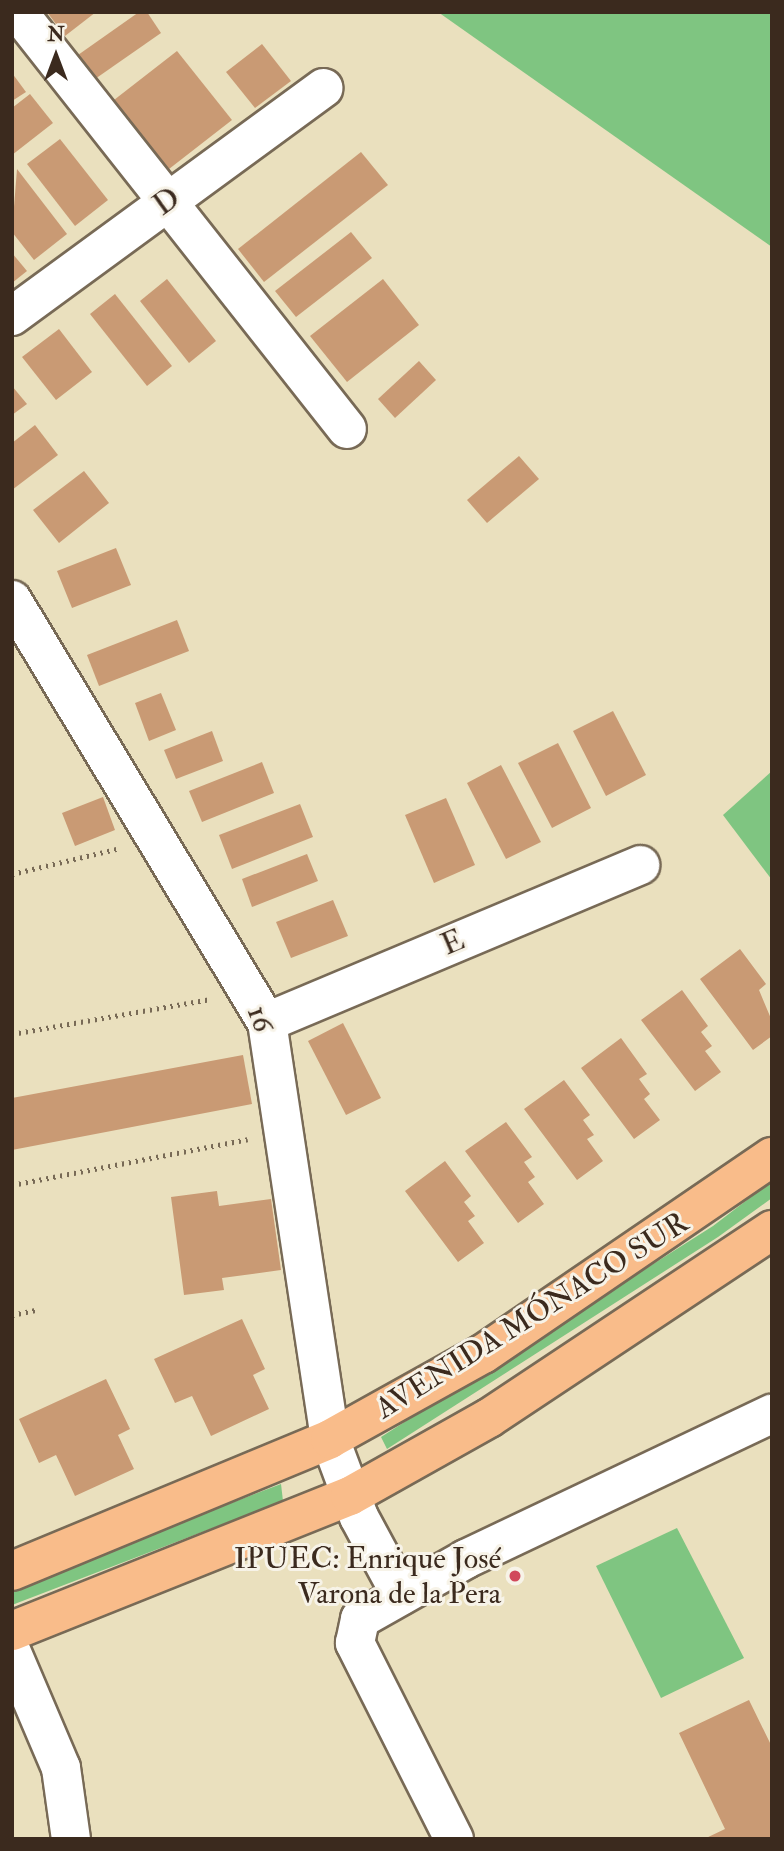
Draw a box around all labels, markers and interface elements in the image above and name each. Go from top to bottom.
north arrow [21,21,91,91]
text: N [47,23,65,47]
street label: D [147,180,187,224]
street label: E [436,922,470,964]
street label: 16 [239,1001,281,1037]
street label: AVENIDA MÓNACO SUR [369,1205,695,1427]
place label: IPUEC: Enrique José Varona de la Pera [234,1541,501,1612]
marker: IPUEC: Enrique José Varona de la Pera [507,1568,523,1584]

